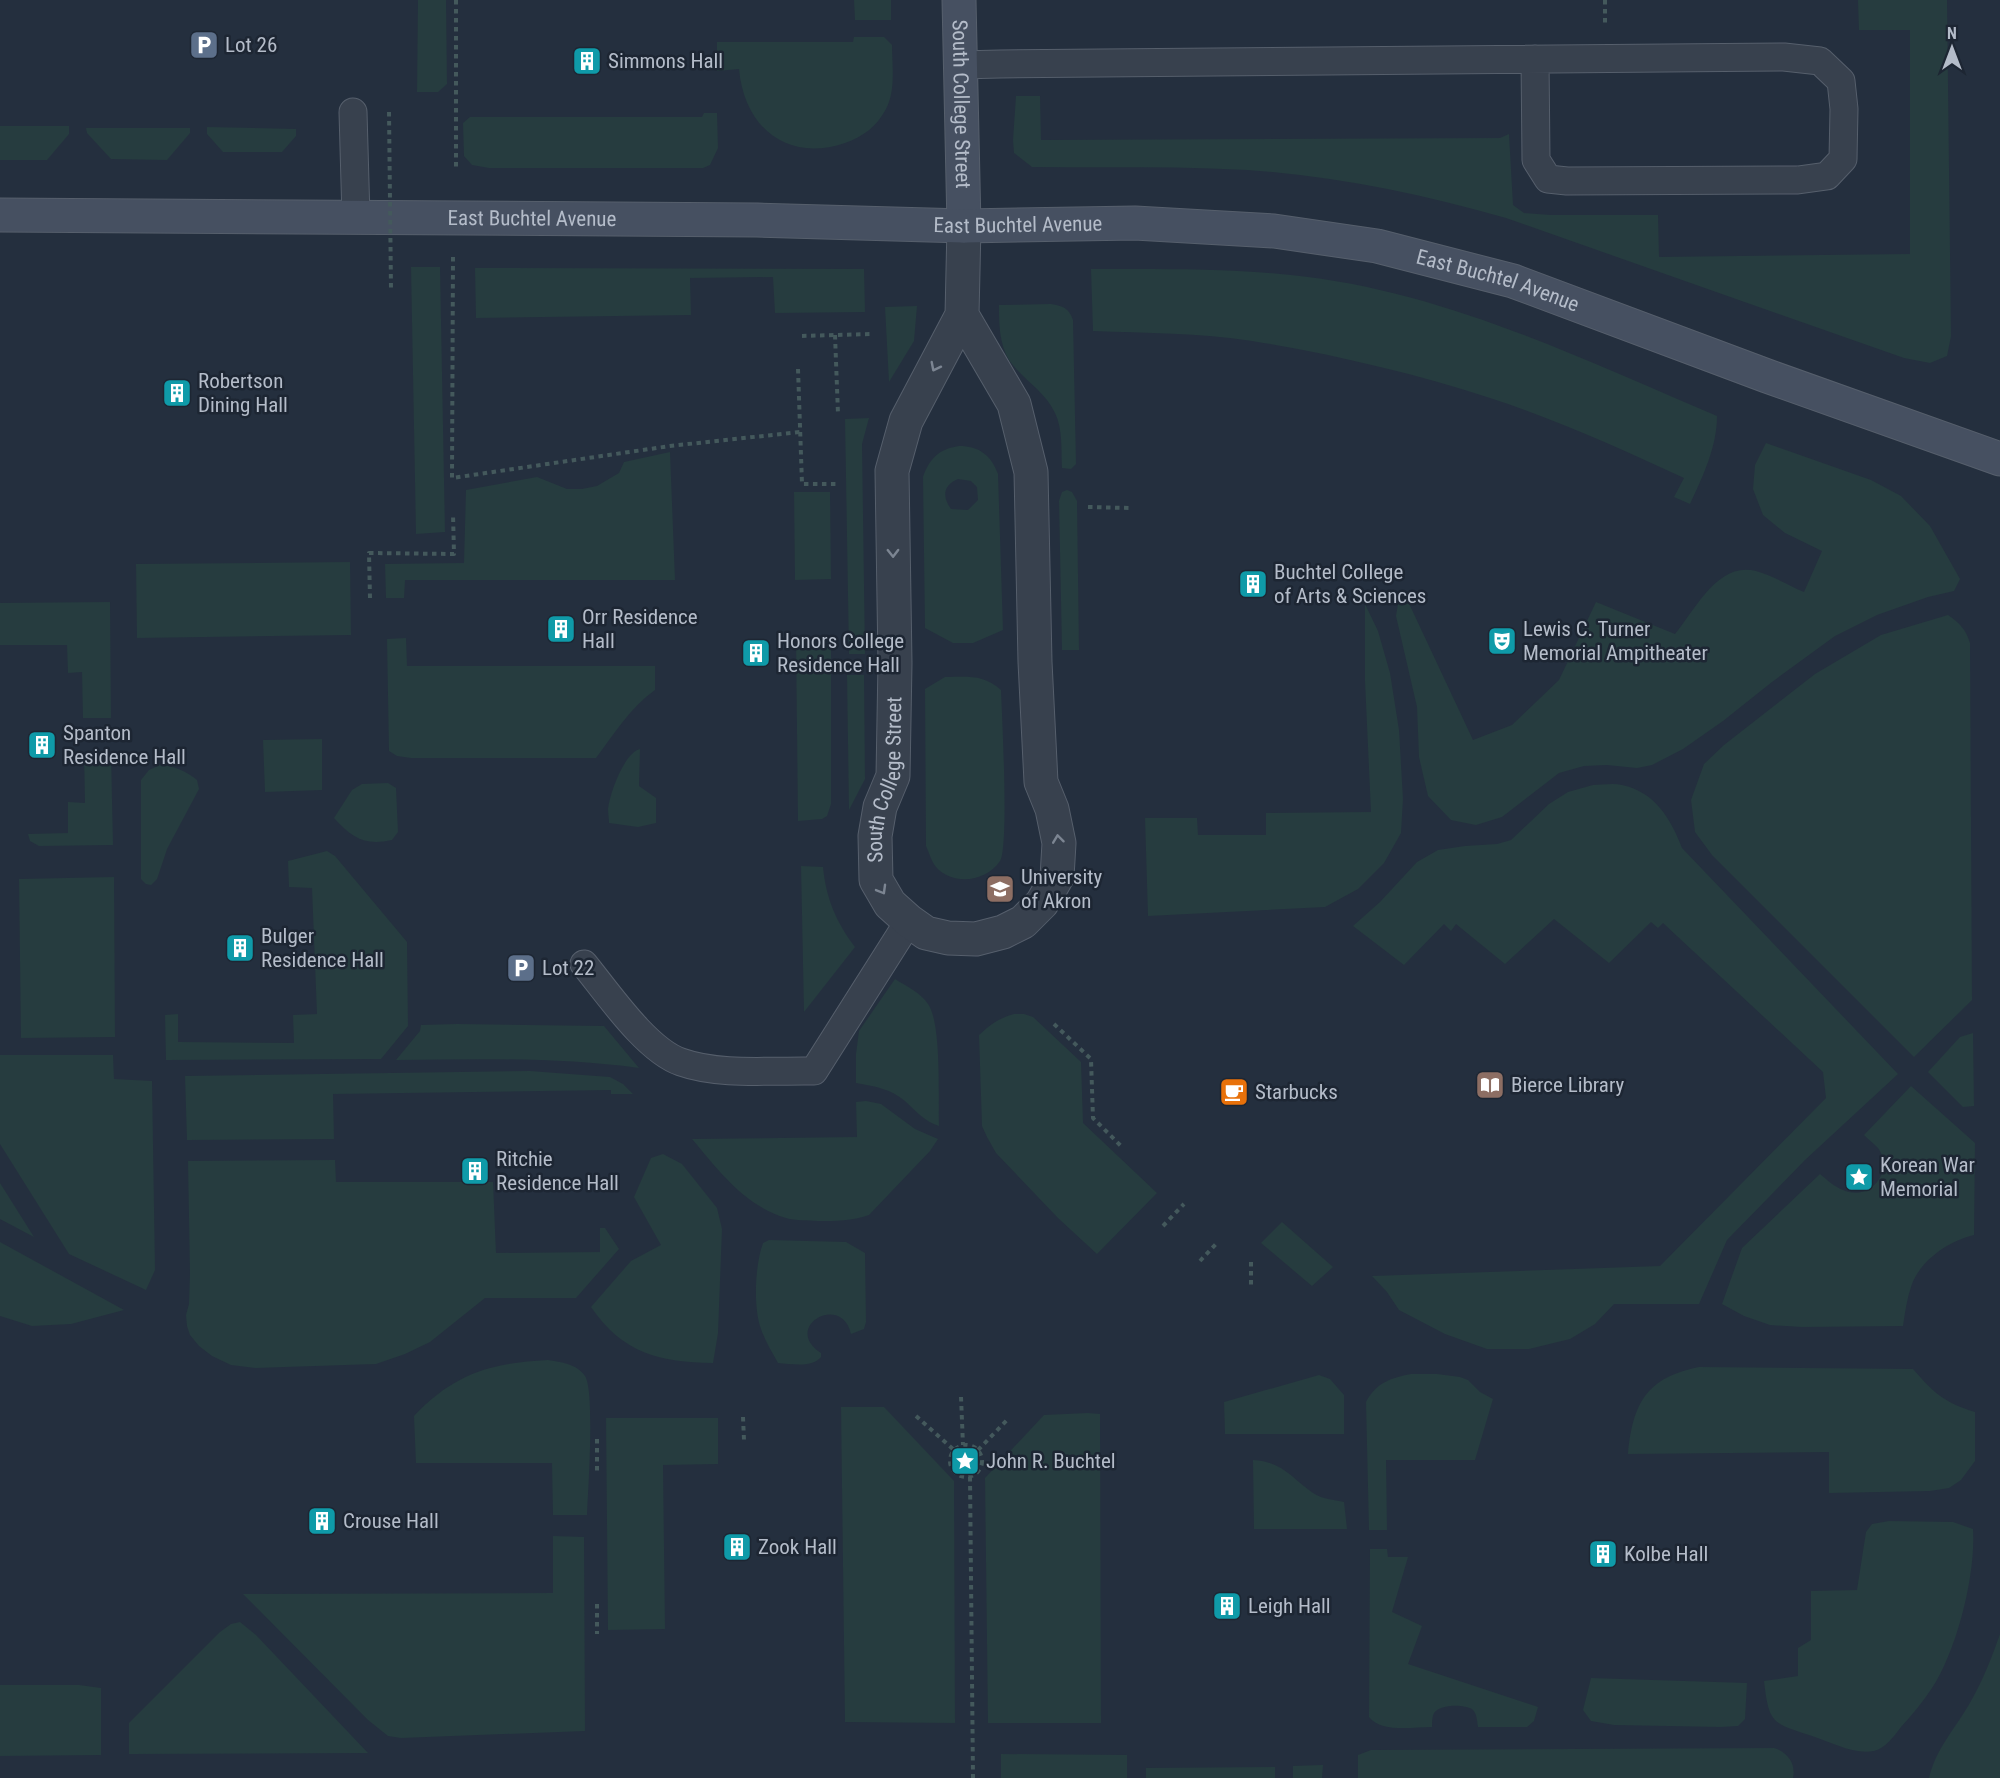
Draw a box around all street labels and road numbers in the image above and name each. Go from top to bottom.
street label: South College Street [947,19,975,189]
street label: East Buchtel Avenue [447,206,617,231]
street label: East Buchtel Avenue [933,212,1103,238]
street label: East Buchtel Avenue [1414,245,1582,317]
street label: South College Street [863,696,906,863]

